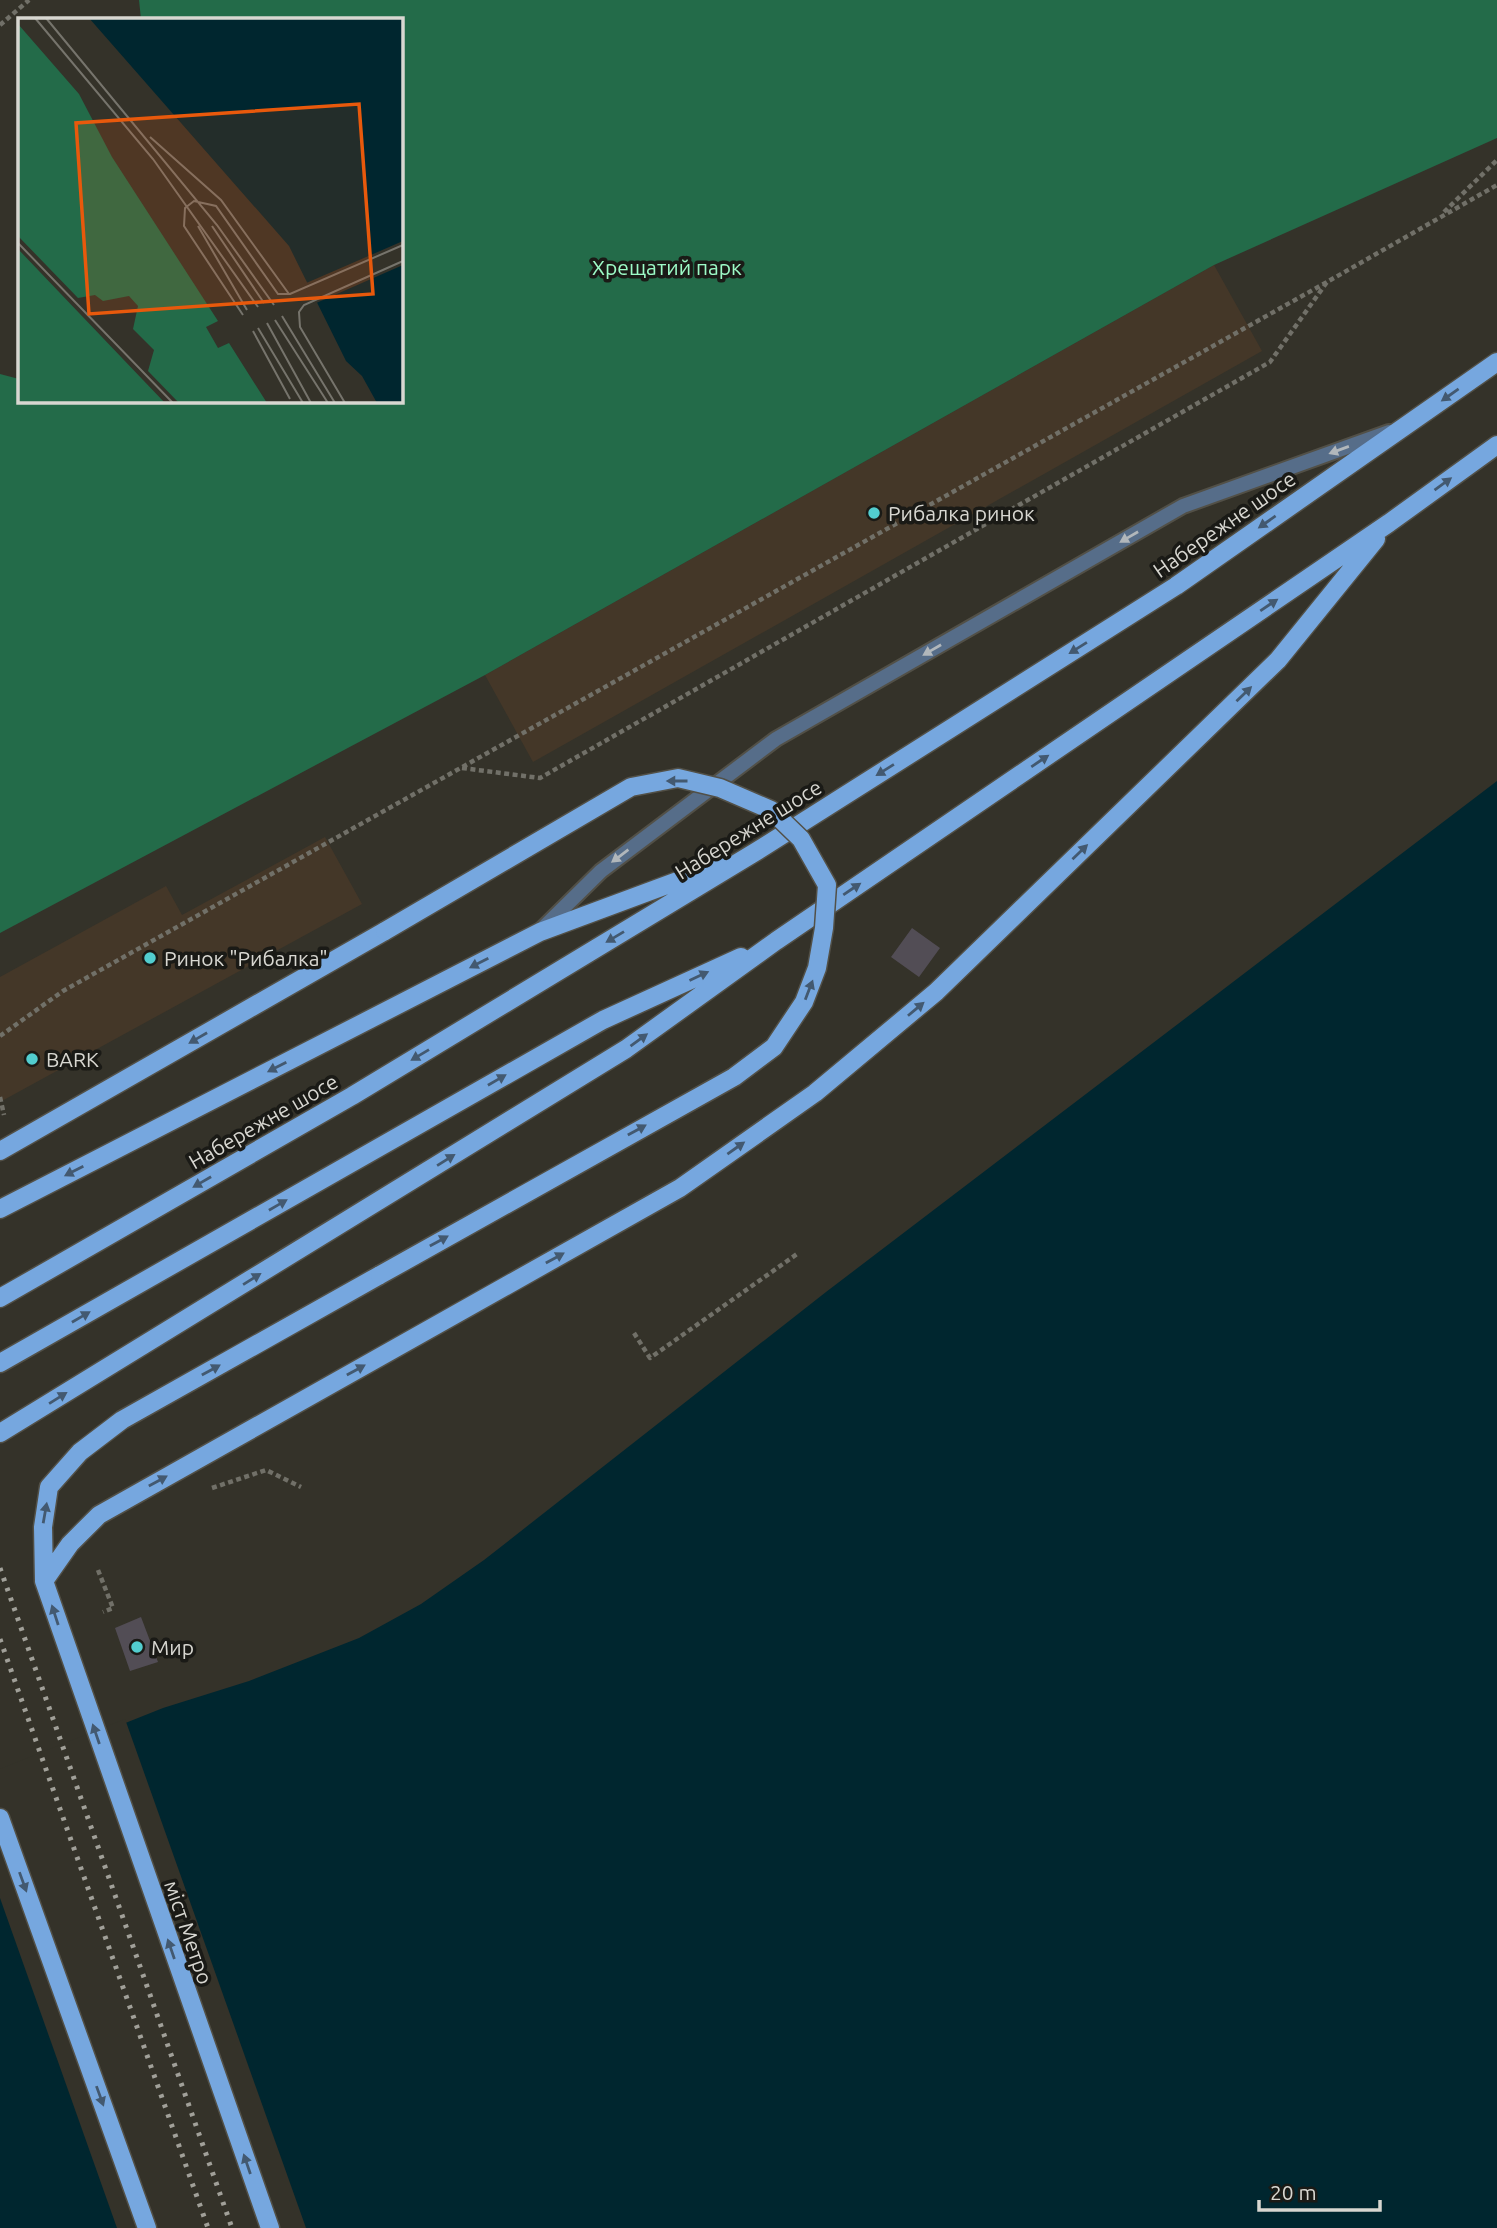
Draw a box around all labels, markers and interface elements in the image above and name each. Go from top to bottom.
inset map [18,18,402,402]
park label: Хрещатий парк [592,255,742,279]
one-way arrow [1441,388,1459,402]
one-way arrow [1328,445,1349,456]
street label: Набережне шосе [1148,466,1300,582]
one-way arrow [1434,477,1452,491]
place label: Рибалка ринок [888,501,1035,525]
marker: Рибалка ринок [866,505,882,521]
one-way arrow [1258,515,1276,529]
one-way arrow [1120,531,1139,543]
one-way arrow [1260,598,1278,612]
one-way arrow [1068,642,1087,655]
one-way arrow [922,644,941,656]
one-way arrow [1235,685,1252,702]
one-way arrow [1031,754,1049,768]
one-way arrow [876,763,895,776]
street label: Набережне шосе [670,774,826,884]
one-way arrow [666,775,688,787]
one-way arrow [1071,845,1088,861]
one-way arrow [611,849,629,863]
one-way arrow [843,882,861,896]
one-way arrow [605,931,624,943]
place label: Ринок "Рибалка" [164,946,328,970]
marker: Ринок "Рибалка" [142,950,158,966]
one-way arrow [469,957,489,968]
one-way arrow [689,970,710,981]
one-way arrow [804,979,815,1000]
one-way arrow [907,1002,924,1017]
one-way arrow [188,1032,208,1044]
one-way arrow [630,1033,648,1047]
place label: BARK [46,1047,99,1071]
one-way arrow [411,1048,430,1061]
marker: BARK [24,1051,40,1067]
one-way arrow [267,1061,287,1072]
street label: Набережне шосе [184,1069,342,1173]
one-way arrow [488,1074,507,1086]
one-way arrow [627,1124,647,1136]
one-way arrow [727,1141,745,1155]
one-way arrow [437,1153,456,1166]
one-way arrow [64,1165,84,1176]
one-way arrow [193,1176,212,1188]
one-way arrow [269,1199,288,1211]
one-way arrow [429,1236,449,1248]
one-way arrow [545,1252,564,1264]
one-way arrow [243,1272,262,1285]
one-way arrow [71,1311,90,1323]
one-way arrow [202,1364,221,1376]
one-way arrow [347,1364,366,1376]
one-way arrow [49,1391,68,1404]
one-way arrow [148,1475,168,1487]
one-way arrow [40,1502,51,1524]
one-way arrow [49,1605,60,1626]
place label: Мир [151,1635,194,1659]
marker: Мир [129,1639,145,1655]
one-way arrow [90,1724,101,1745]
one-way arrow [18,1871,29,1892]
street label: міст Метро [160,1877,218,1987]
one-way arrow [165,1938,176,1959]
one-way arrow [95,2086,106,2107]
one-way arrow [241,2153,252,2174]
scale bar [1259,2168,1380,2212]
text: 20 m [1270,2180,1317,2204]

